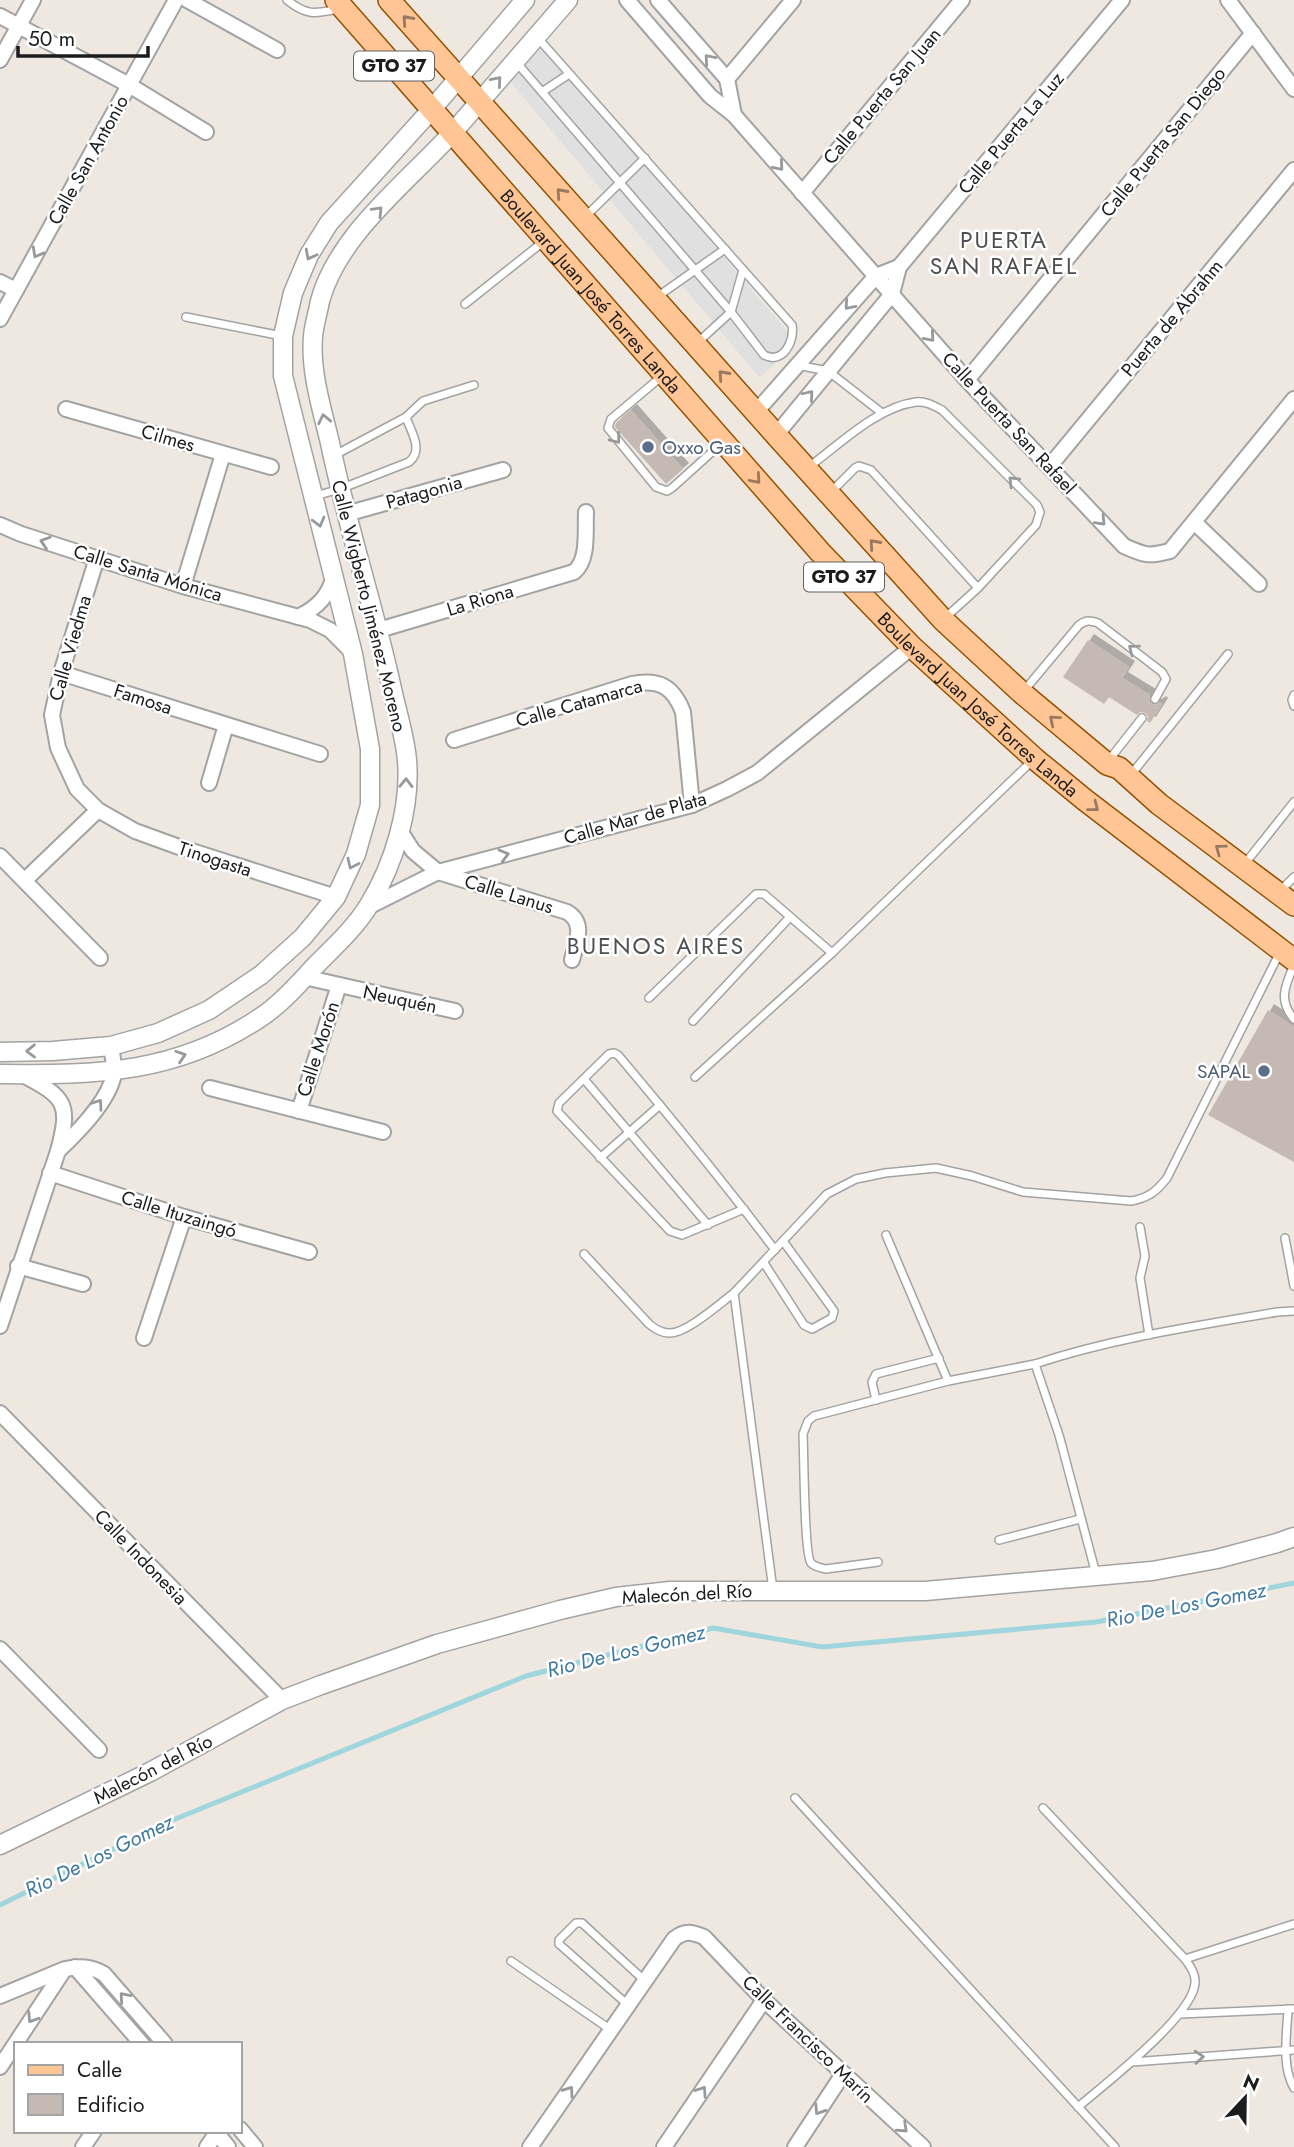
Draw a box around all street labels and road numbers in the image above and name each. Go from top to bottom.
street label: Calle Puerta San Juan [817,22,947,170]
road number: GTO 37 [354,52,434,80]
street label: Calle Puerta San Diego [1094,61,1232,223]
street label: Calle Puerta La Luz [952,66,1070,200]
street label: Calle San Antonio [41,90,135,230]
street label: Boulevard Juan José Torres Landa [494,183,688,399]
street label: Puerta de Abrahm [1115,253,1229,383]
street label: Calle Puerta San Rafael [936,346,1082,500]
street label: Cilmes [138,417,198,459]
street label: Patagonia [383,468,465,516]
street label: Calle Wigberto Jiménez Moreno [325,477,413,735]
street label: Calle Santa Mónica [70,538,226,608]
road number: GTO 37 [804,562,884,592]
street label: La Riona [443,577,517,623]
street label: Calle Viedma [42,592,98,704]
street label: Boulevard Juan José Torres Landa [871,606,1085,803]
street label: Calle Catamarca [512,672,646,734]
street label: Famosa [110,677,176,721]
street label: Calle Mar de Plata [561,785,709,851]
street label: Tinogasta [175,835,255,883]
street label: Calle Lanus [461,868,557,920]
street label: Neuquén [360,978,440,1020]
street label: Calle Morón [290,998,346,1100]
street label: Calle Ituzaingó [118,1184,240,1244]
street label: Calle Indonesia [88,1503,194,1611]
street label: Malecón del Río [621,1577,753,1611]
street label: Malecón del Río [89,1727,217,1811]
street label: Calle Francisco Marín [736,1969,880,2109]

